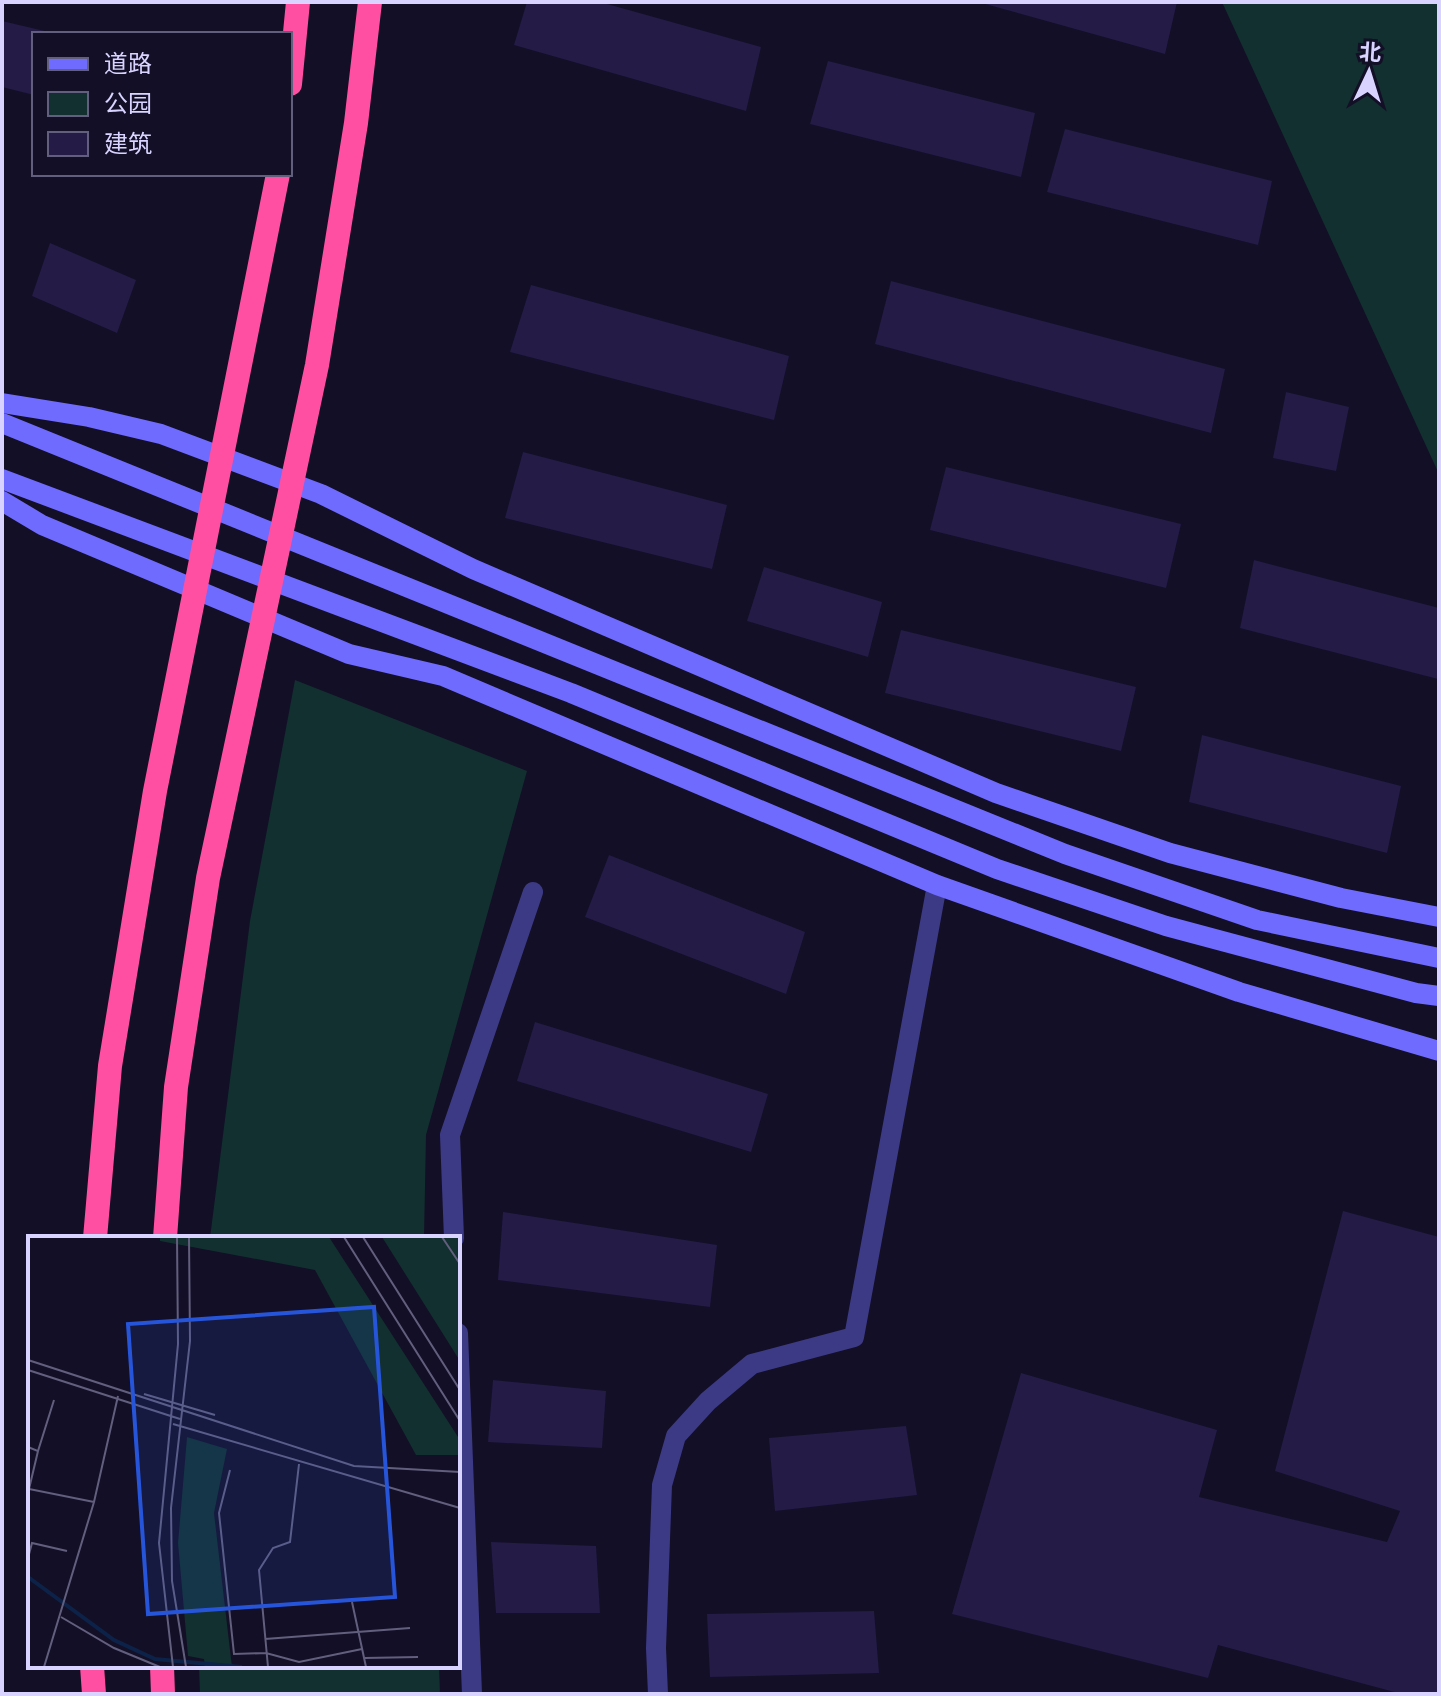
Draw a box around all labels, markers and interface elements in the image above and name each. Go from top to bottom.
legend [32,32,292,176]
north arrow [1329,32,1409,112]
text: 北 [1358,36,1382,69]
text: 道路 [104,47,152,80]
text: 公园 [104,87,152,120]
text: 建筑 [104,127,152,160]
inset map [28,1236,460,1668]

